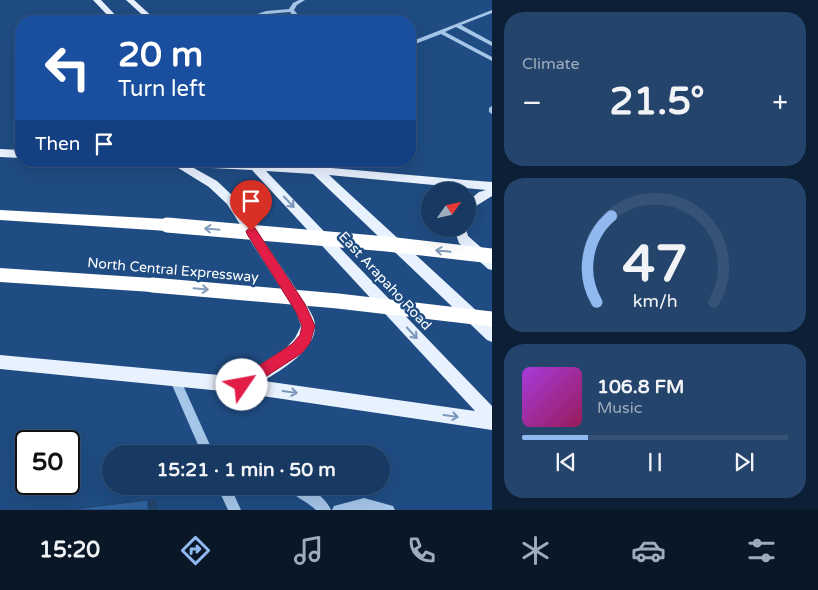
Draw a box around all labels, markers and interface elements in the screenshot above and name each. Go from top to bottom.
text: 20 m [118,34,203,76]
icon: left [35,35,100,100]
text: Climate [522,54,580,74]
text: Turn left [118,76,206,102]
text: 21.5° [610,79,705,125]
text: − [522,86,542,120]
text: + [772,86,788,120]
icon: arrive [90,130,118,158]
text: Then [35,133,80,155]
pin [230,180,272,231]
north arrow [421,182,476,238]
map controls [421,182,476,237]
icon: arrive [237,187,265,215]
one-way arrow [283,196,295,209]
one-way arrow [204,224,220,234]
street label: East Arapaho Road [335,228,435,334]
text: 47 [622,233,688,296]
one-way arrow [436,246,452,256]
street label: North Central Expressway [87,254,260,286]
one-way arrow [193,285,209,294]
text: km/h [633,291,677,312]
one-way arrow [406,327,418,339]
position arrow [215,358,267,410]
text: 106.8 FM [597,376,684,398]
one-way arrow [281,387,297,397]
text: Music [597,398,642,418]
one-way arrow [442,411,458,421]
speed limit sign: 50 [15,430,80,495]
icon: previous [552,448,580,476]
icon: pause [641,448,669,476]
icon: next [730,448,758,476]
text: 15:21 · 1 min · 50 m [156,459,336,481]
icon: directions [178,533,213,568]
icon: music [291,533,326,568]
icon: phone [404,533,439,568]
icon: climate [518,533,553,568]
icon: car [631,533,666,568]
icon: filters [744,533,779,568]
text: 15:20 [39,537,100,563]

